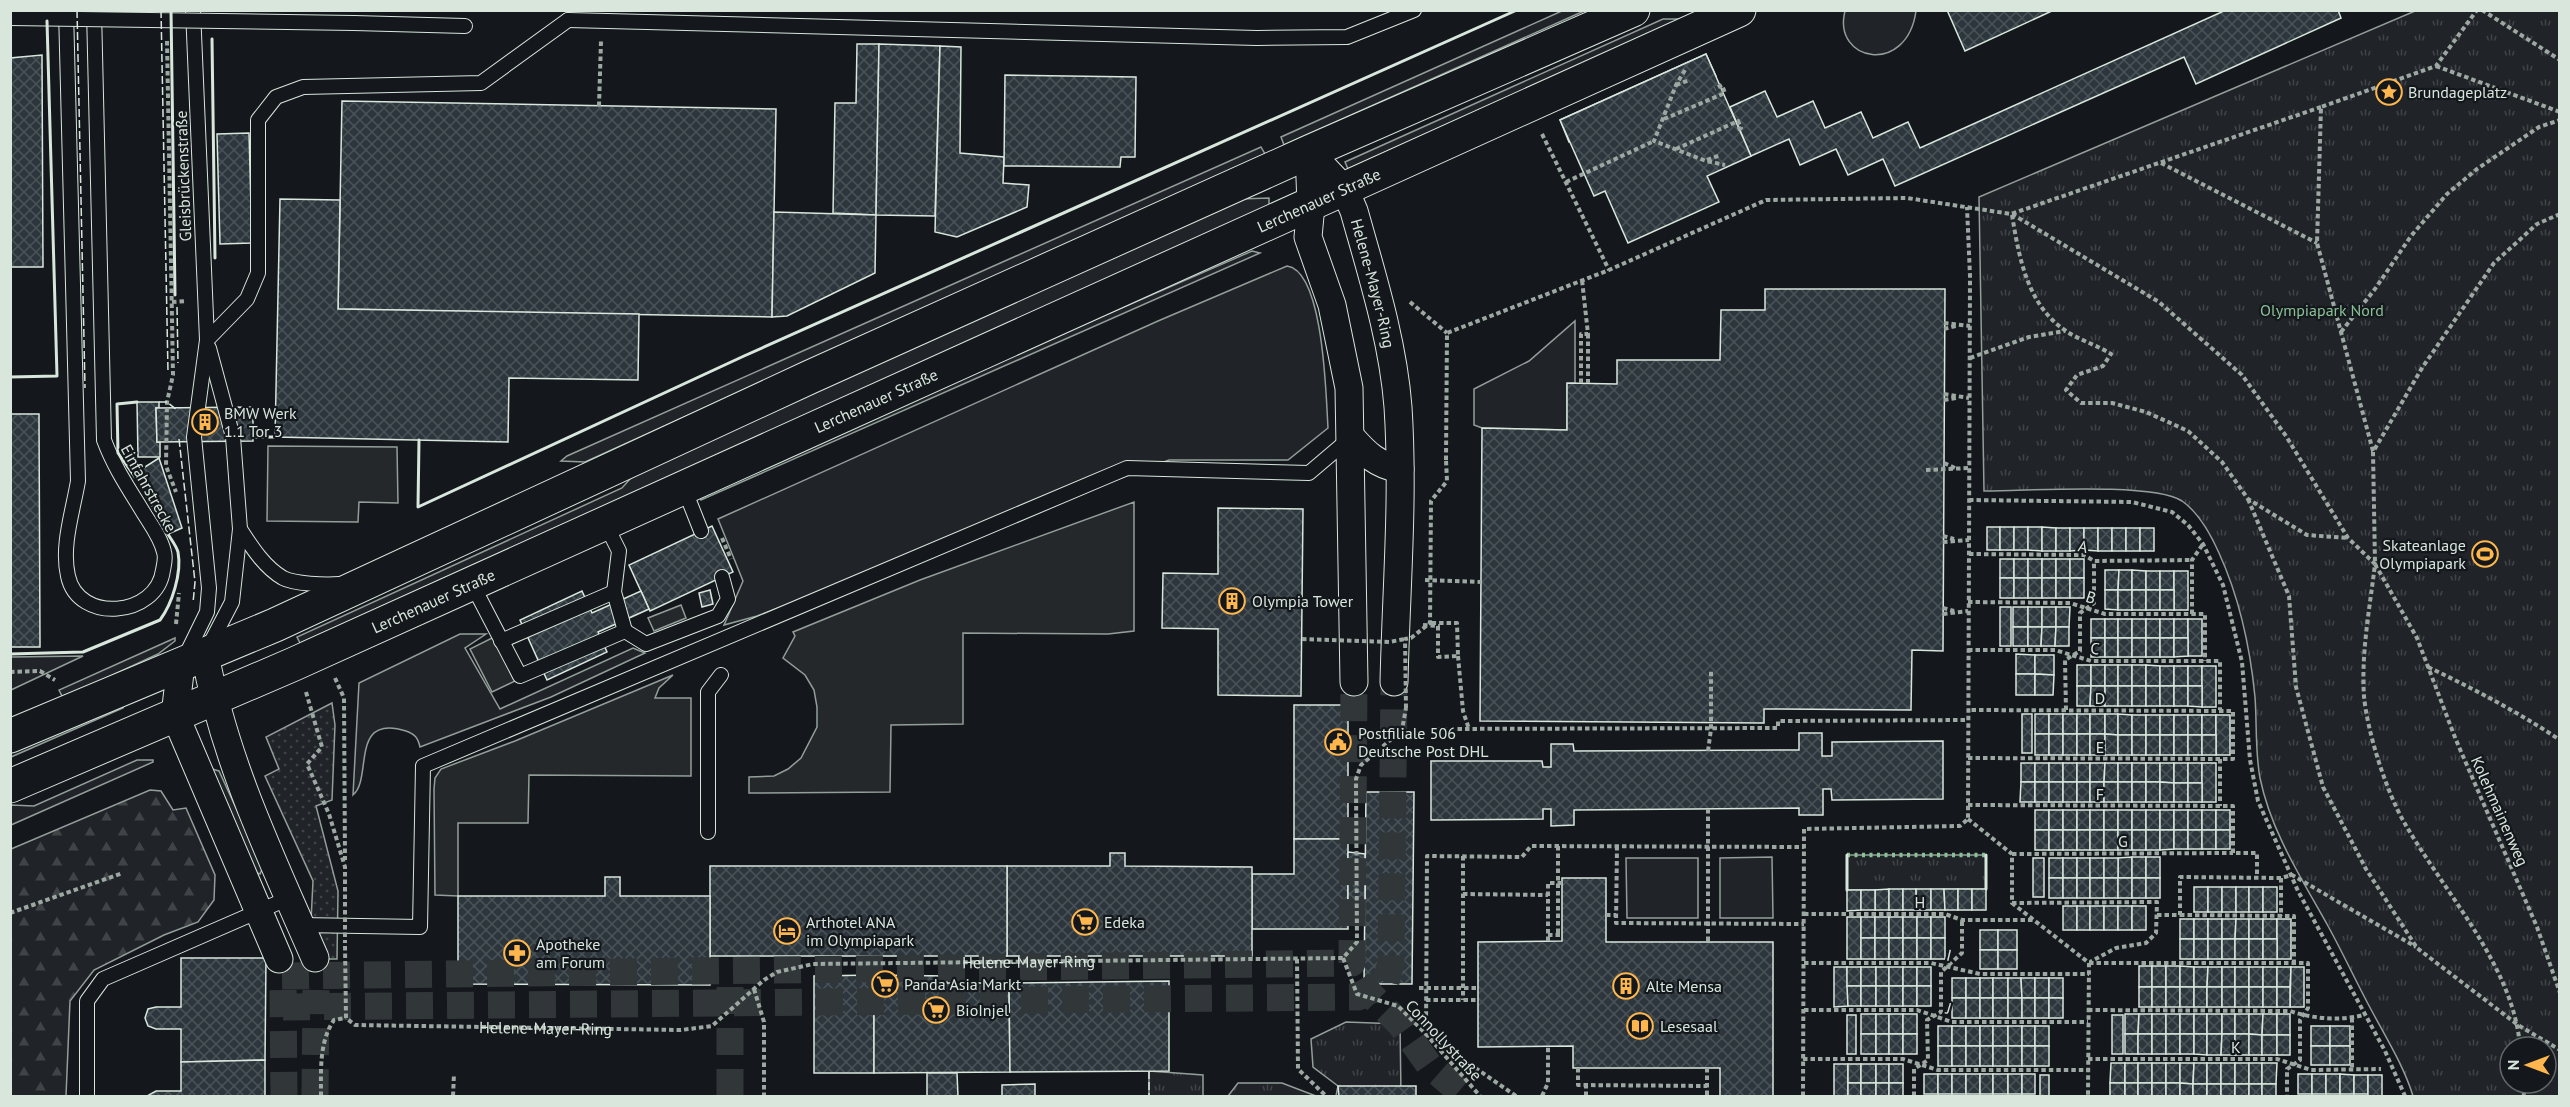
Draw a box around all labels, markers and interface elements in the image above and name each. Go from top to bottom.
place icon: Brundageplatz [2374,77,2404,107]
place label: Brundageplatz [2408,82,2507,102]
street label: Gleisbrückenstraße [171,110,195,242]
street label: Lerchenauer Straße [1254,164,1384,237]
street label: Helene-Mayer-Ring [1347,216,1399,350]
park label: Olympiapark Nord [2260,300,2384,320]
street label: Lerchenauer Straße [811,364,941,437]
place label: BMW Werk 1.1 Tor 3 [224,403,297,441]
building icon: BMW Werk 1.1 Tor 3 [190,407,220,437]
street label: Einfahrstrecke [117,441,181,535]
street label: A [2076,535,2090,557]
place label: Skateanlage Olympiapark [2379,535,2466,573]
sports icon: Skateanlage Olympiapark [2470,539,2500,569]
street label: Lerchenauer Straße [369,564,498,638]
building icon: Olympia Tower [1217,586,1247,616]
street label: B [2083,586,2099,608]
place label: Olympia Tower [1252,591,1354,611]
street label: C [2089,638,2101,658]
street label: D [2095,688,2105,708]
place label: Postfiliale 506 Deutsche Post DHL [1358,723,1489,761]
public building icon: Postfiliale 506 Deutsche Post DHL [1323,727,1353,757]
street label: E [2096,737,2104,757]
street label: Kolehmainenweg [2467,753,2533,869]
street label: F [2096,784,2104,804]
street label: G [2118,831,2128,851]
street label: H [1915,892,1925,912]
supermarket icon: Edeka [1070,907,1100,937]
place label: Arthotel ANA im Olympiapark [806,912,915,950]
place label: Edeka [1104,912,1145,932]
hotel icon: Arthotel ANA im Olympiapark [772,916,802,946]
place label: Apotheke am Forum [536,934,605,972]
pharmacy icon: Apotheke am Forum [502,938,532,968]
street label: I [1944,945,1954,965]
street label: Helene-Mayer-Ring [962,951,1095,972]
supermarket icon: Panda Asia Markt [870,969,900,999]
building icon: Alte Mensa [1611,971,1641,1001]
place label: Panda Asia Markt [904,974,1022,994]
place label: Alte Mensa [1646,976,1722,996]
supermarket icon: BioInjel [921,995,951,1025]
street label: Connollystraße [1402,995,1486,1085]
street label: J [1943,997,1954,1018]
place label: BioInjel [956,1000,1009,1020]
library icon: Lesesaal [1625,1011,1655,1041]
place label: Lesesaal [1660,1016,1718,1036]
street label: Helene-Mayer-Ring [479,1017,612,1039]
north arrow [2498,1035,2558,1095]
street label: K [2231,1037,2241,1057]
text: N [2503,1060,2523,1070]

